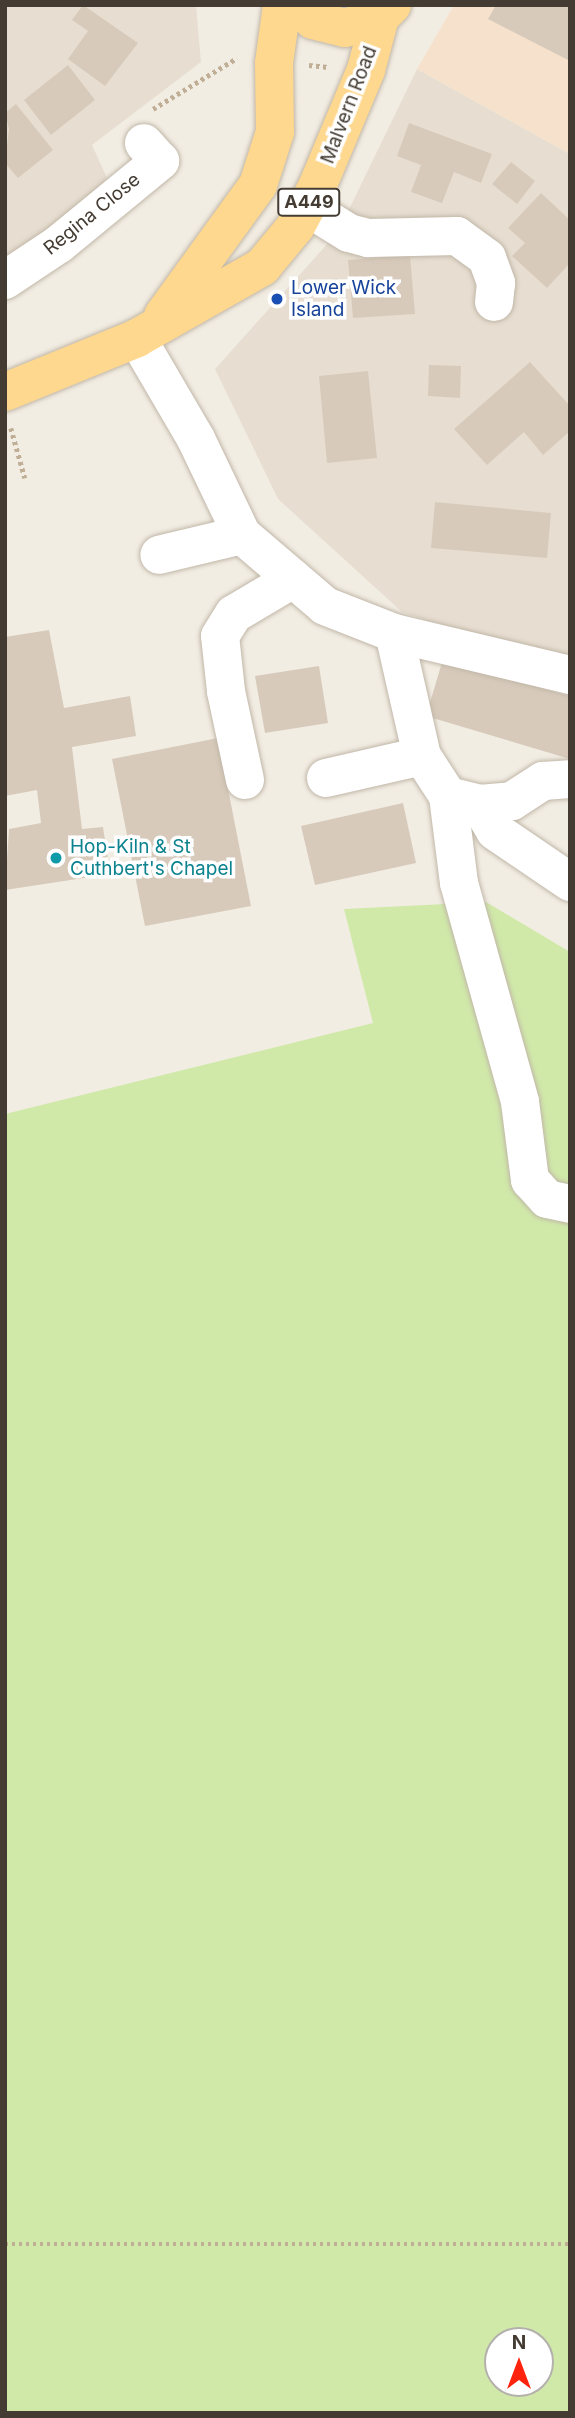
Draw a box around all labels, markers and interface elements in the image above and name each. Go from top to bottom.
street label: Malvern Road [316,43,382,167]
street label: Regina Close [39,168,145,260]
road number: A449 [276,188,342,216]
place label: Lower Wick Island [291,277,396,321]
marker: Lower Wick Island [269,291,285,307]
place label: Hop-Kiln & St Cuthbert's Chapel [70,836,233,880]
marker: Hop-Kiln & St Cuthbert's Chapel [48,850,64,866]
north arrow [484,2327,554,2397]
text: N [512,2331,526,2354]

